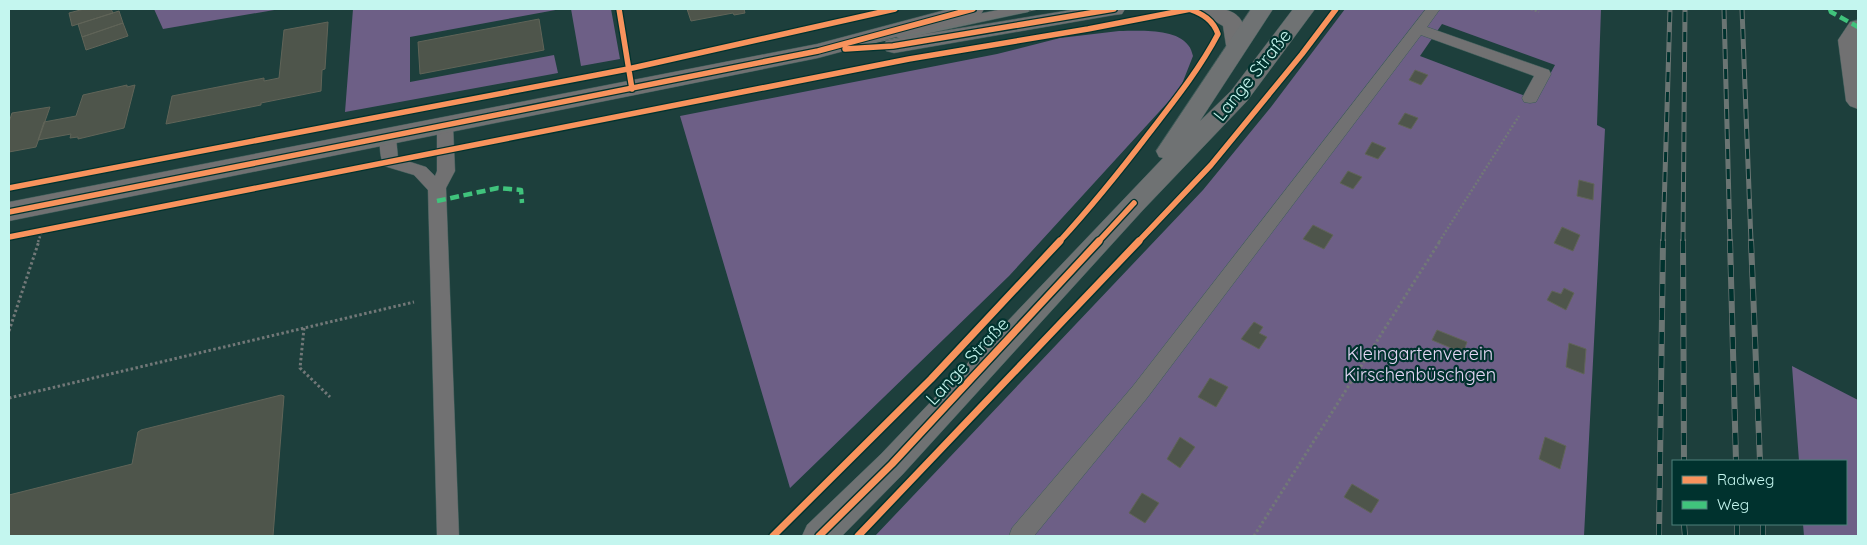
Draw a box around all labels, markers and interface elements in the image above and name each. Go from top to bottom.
street label: Lange Straße [1208,24,1296,126]
street label: Lange Straße [920,312,1014,410]
park label: Kleingartenverein Kirschenbüschgen [1344,342,1496,386]
legend [1672,460,1847,525]
text: Radweg [1717,470,1774,489]
text: Weg [1717,495,1749,514]

